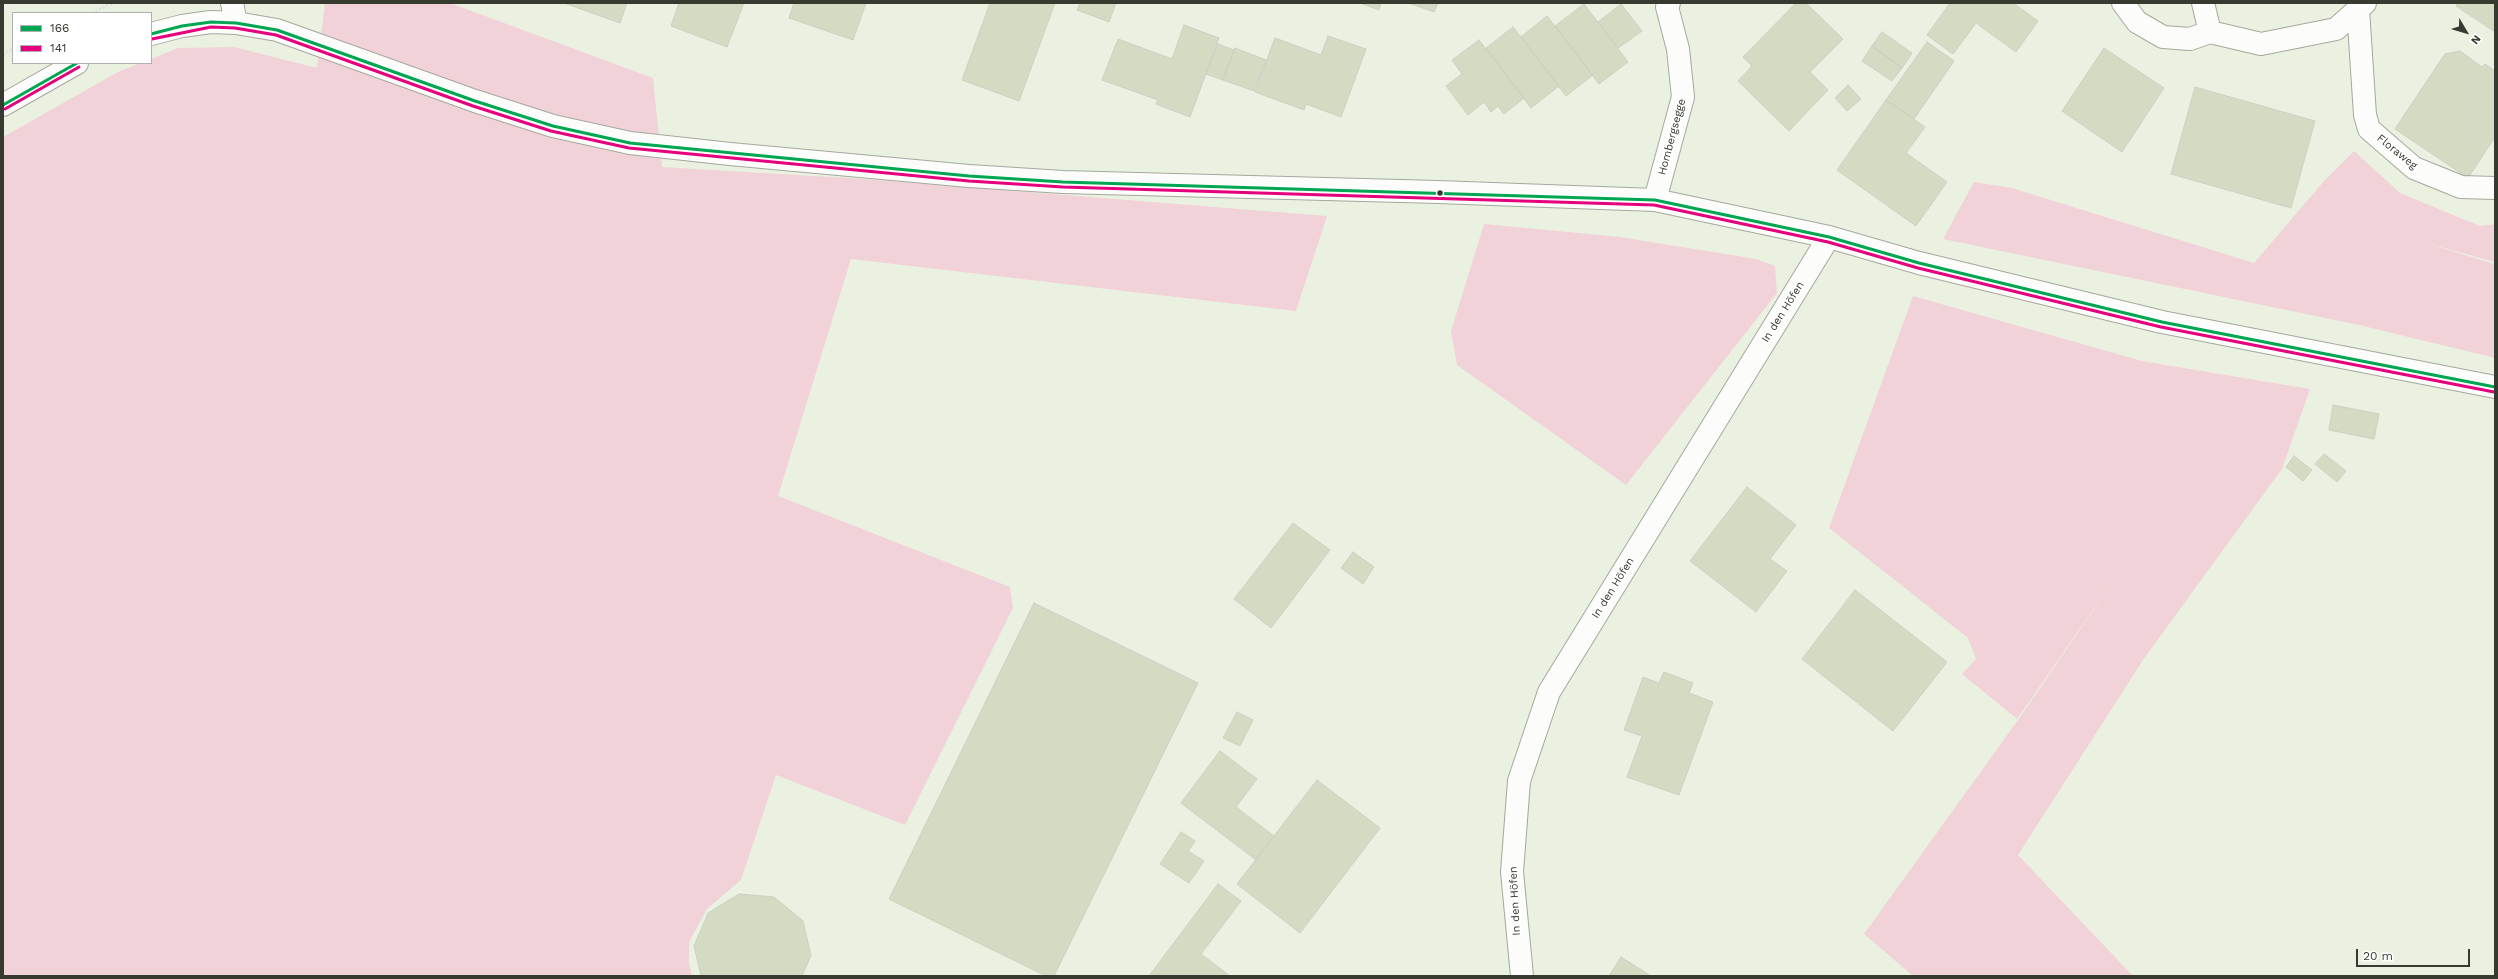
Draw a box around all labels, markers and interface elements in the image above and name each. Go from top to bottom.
legend [12,12,152,64]
north arrow [2446,12,2486,52]
text: 166 [50,21,69,35]
text: N [2468,32,2483,47]
text: 141 [50,41,67,55]
street label: Hombergsegge [1655,97,1689,177]
street label: Floraweg [2374,132,2420,172]
unlabelled marker [1435,188,1445,198]
street label: In den Höfen [1759,279,1807,345]
street label: In den Höfen [1589,555,1637,621]
street label: In den Höfen [1507,866,1523,936]
scale bar [2358,941,2472,967]
text: 20 m [2363,949,2393,963]

